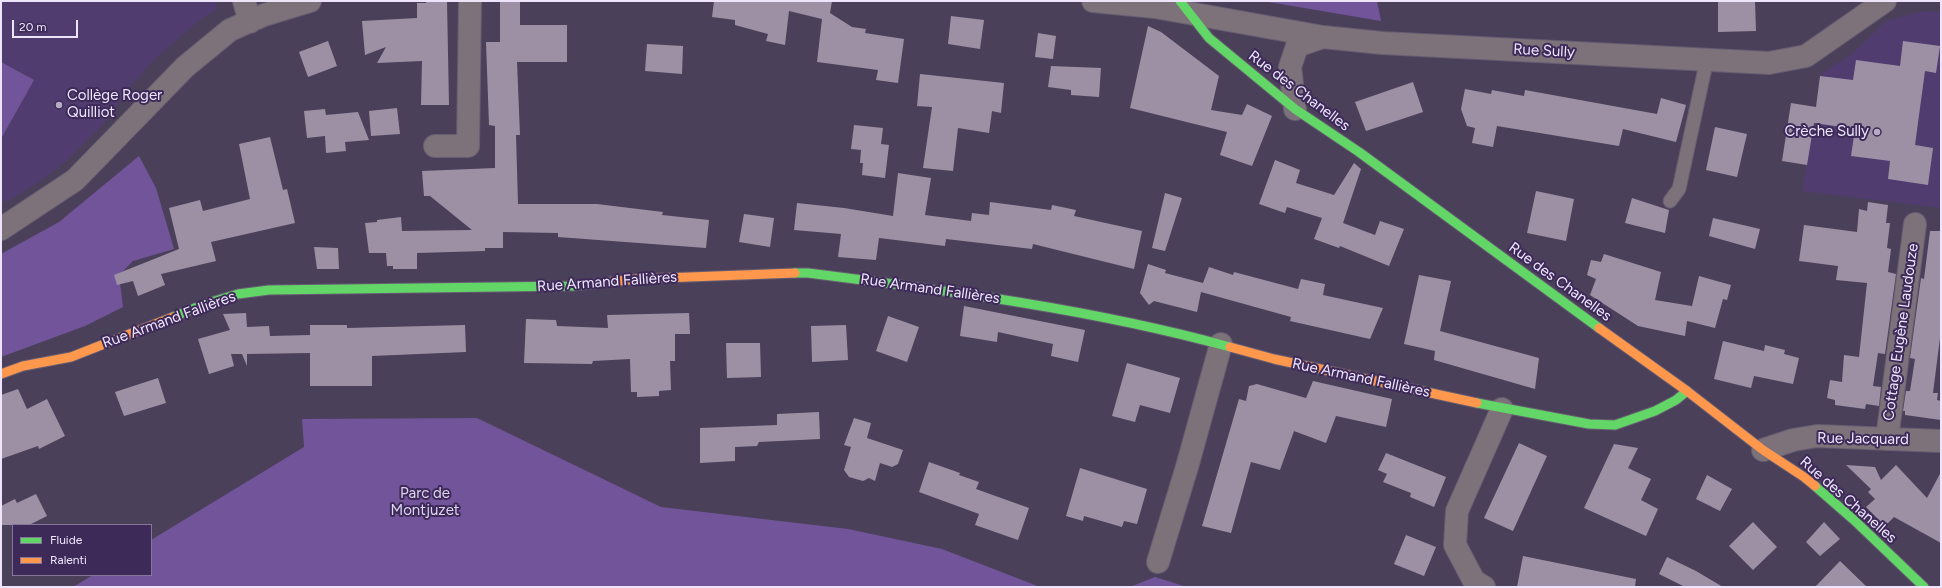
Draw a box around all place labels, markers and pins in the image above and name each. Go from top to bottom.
place label: Collège Roger Quilliot [67,87,162,122]
marker: Collège Roger Quilliot [54,100,64,110]
place label: Crèche Sully [1784,123,1869,141]
marker: Crèche Sully [1872,127,1882,137]

